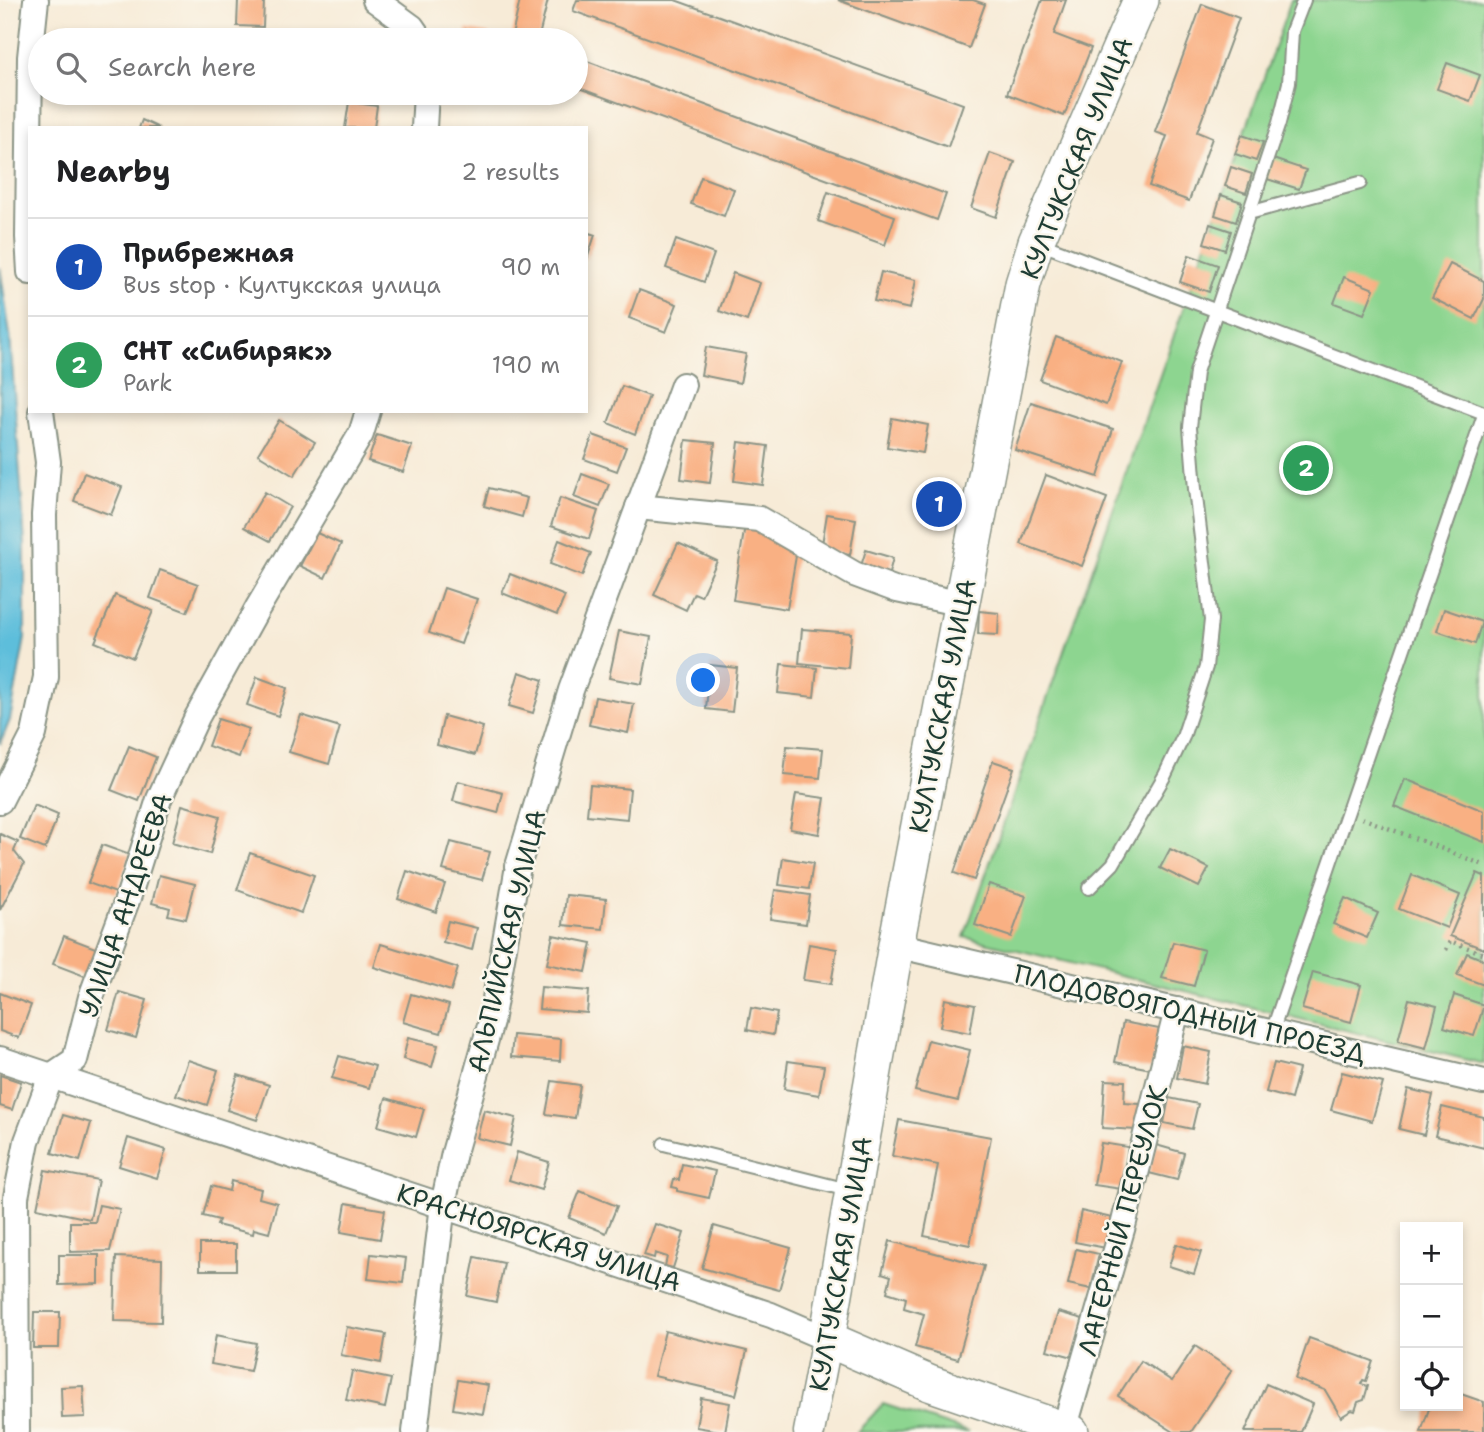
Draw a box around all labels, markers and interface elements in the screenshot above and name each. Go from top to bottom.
search box [28,28,588,105]
street label: КУЛТУКСКАЯ УЛИЦА [1011,32,1141,284]
icon: search [52,48,90,86]
text: Search here [108,49,257,84]
text: Nearby [56,151,171,192]
text: 2 results [461,157,560,187]
text: Прибрежная [123,235,294,270]
text: 1 [74,252,84,282]
text: 90 m [500,252,560,282]
text: Bus stop · Култукская улица [123,270,441,300]
text: СНТ «Сибиряк» [123,333,332,368]
text: 2 [71,350,87,380]
text: 190 m [492,350,560,380]
text: Park [123,368,172,398]
pin: 2 [1283,442,1329,494]
pin: 1 [916,478,962,530]
street label: КУЛТУКСКАЯ УЛИЦА [900,576,984,836]
your location [686,663,720,697]
street label: УЛИЦА АНДРЕЕВА [70,788,180,1022]
street label: АЛЬПИЙСКАЯ УЛИЦА [459,806,553,1076]
street label: ПЛОДОВОЯГОДНЫЙ ПРОЕЗД [1011,956,1369,1071]
street label: ЛАГЕРНЫЙ ПЕРЕУЛОК [1069,1080,1175,1360]
street label: КУЛТУКСКАЯ УЛИЦА [800,1134,880,1394]
street label: КРАСНОЯРСКАЯ УЛИЦА [393,1175,685,1299]
map controls [1400,1222,1463,1411]
button: + [1400,1222,1463,1285]
button: − [1400,1285,1463,1348]
button: locate [1400,1348,1463,1411]

